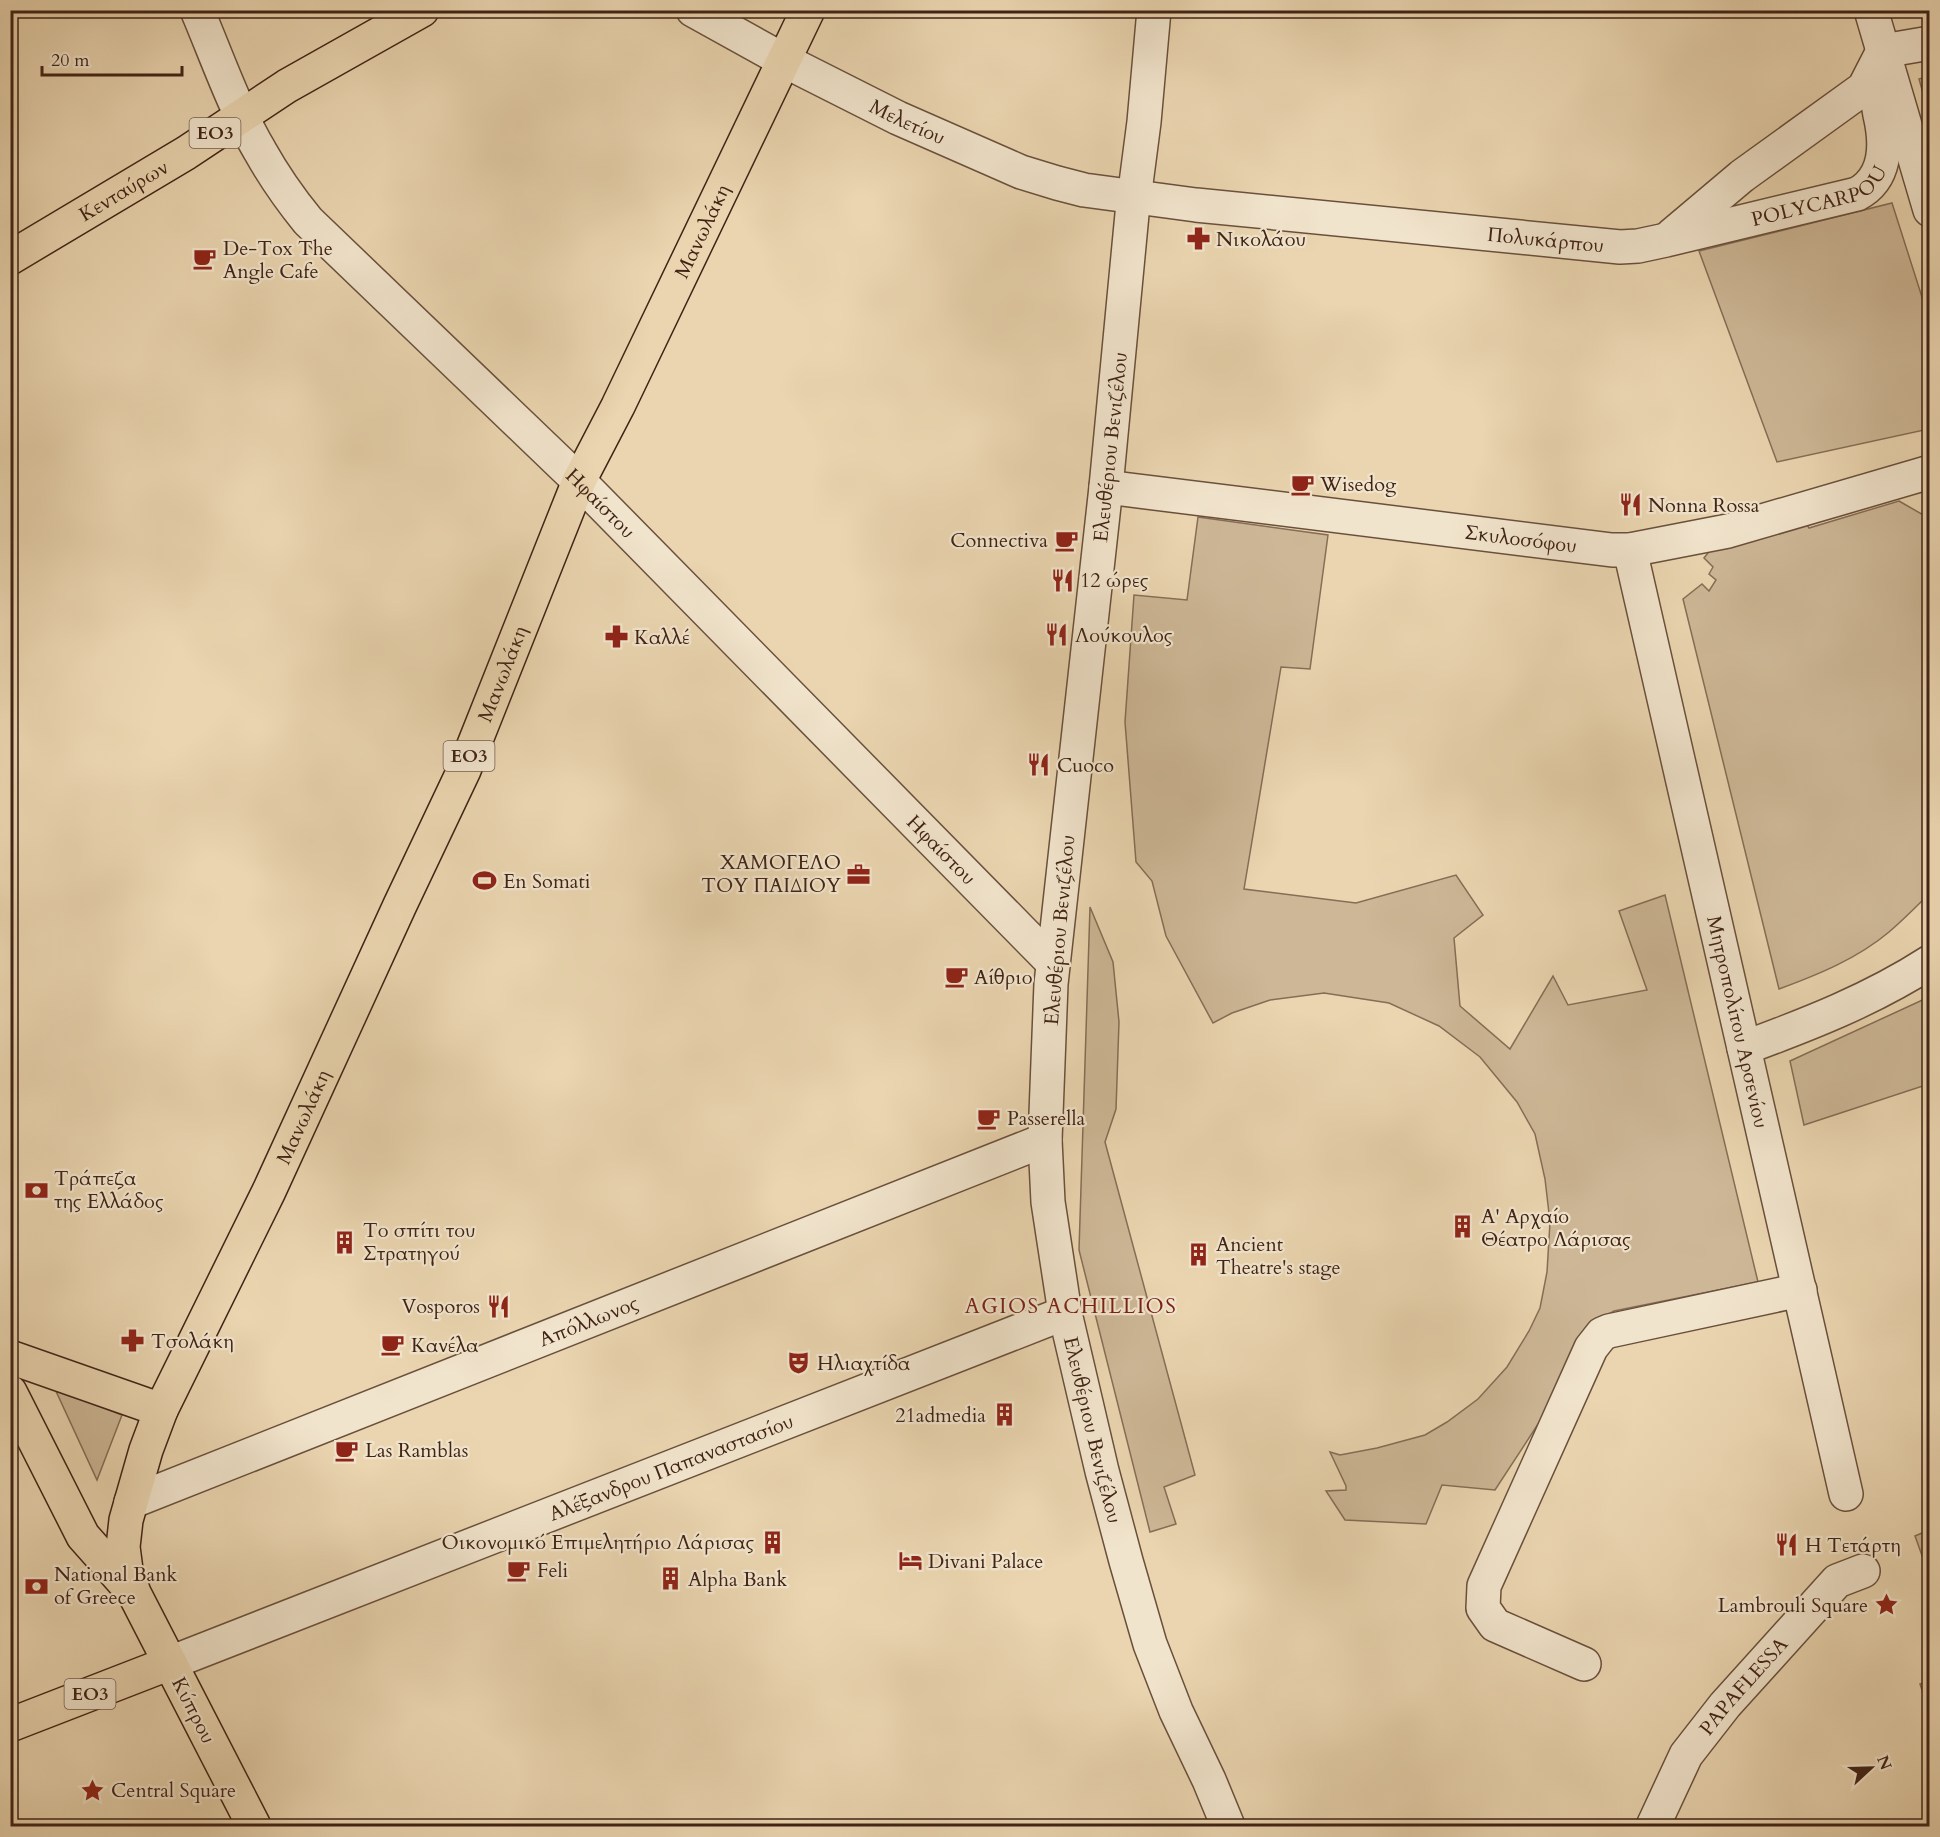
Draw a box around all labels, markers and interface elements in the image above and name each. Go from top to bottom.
scale bar [42,39,182,77]
text: 20 m [51,48,90,73]
street label: Μελετίου [865,93,949,151]
road number: ΕΟ3 [190,118,240,148]
street label: Κενταύρων [74,154,173,228]
street label: POLYCARPOU [1749,160,1894,233]
street label: Μανωλάκη [668,180,736,283]
street label: Πολυκάρπου [1486,221,1605,259]
pharmacy icon: Νικολάου [1185,226,1211,252]
place label: Νικολάου [1216,226,1306,253]
place label: De-Tox The Angle Cafe [223,235,333,285]
cafe icon: De-Tox The Angle Cafe [192,246,218,272]
street label: Ελευθέριου Βενιζέλου [1087,351,1134,543]
street label: Ηφαίστου [560,462,641,544]
cafe icon: Wisedog [1289,471,1315,497]
place label: Wisedog [1319,471,1397,498]
restaurant icon: Nonna Rossa [1617,492,1643,518]
place label: Nonna Rossa [1648,492,1760,519]
street label: Σκυλοσόφου [1463,519,1578,560]
place label: Connectiva [950,527,1048,554]
cafe icon: Connectiva [1053,527,1079,553]
restaurant icon: 12 ώρες [1049,567,1075,593]
place label: 12 ώρες [1080,567,1149,594]
street label: Μανωλάκη [471,622,534,726]
restaurant icon: Λούκουλος [1044,622,1070,648]
place label: Λούκουλος [1075,622,1173,649]
pharmacy icon: Καλλέ [603,624,629,650]
place label: Καλλέ [634,624,690,651]
road number: ΕΟ3 [444,741,494,771]
restaurant icon: Cuoco [1026,752,1052,778]
place label: Cuoco [1057,752,1114,779]
street label: Ηφαίστου [900,809,982,891]
street label: Ελευθέριου Βενιζέλου [1038,834,1081,1026]
place label: ΧΑΜΟΓΕΛΟ ΤΟΥ ΠΑΙΔΙΟΥ [701,849,841,899]
office icon: ΧΑΜΟΓΕΛΟ ΤΟΥ ΠΑΙΔΙΟΥ [846,861,872,887]
sports icon: En Somati [472,868,498,894]
place label: En Somati [503,868,591,895]
street label: Μητροπολίτου Αρσενίου [1700,913,1775,1131]
cafe icon: Αίθριο [943,964,969,990]
place label: Αίθριο [974,964,1033,991]
street label: Μανωλάκη [270,1065,337,1169]
cafe icon: Passerella [976,1105,1002,1131]
place label: Passerella [1007,1105,1085,1132]
place label: Τράπεζα της Ελλάδος [54,1165,164,1215]
bank icon: Τράπεζα της Ελλάδος [23,1177,49,1203]
place label: Α' Αρχαίο Θέατρο Λάρισας [1481,1203,1631,1253]
building icon: Α' Αρχαίο Θέατρο Λάρισας [1450,1214,1476,1240]
place label: Το σπίτι του Στρατηγού [363,1217,475,1267]
building icon: Το σπίτι του Στρατηγού [332,1229,358,1255]
place label: Ancient Theatre's stage [1216,1231,1341,1281]
building icon: Ancient Theatre's stage [1185,1242,1211,1268]
street label: Απόλλωνος [535,1289,643,1353]
district label: AGIOS ACHILLIOS [965,1292,1177,1321]
place label: Vosporos [402,1293,480,1320]
restaurant icon: Vosporos [485,1293,511,1319]
pharmacy icon: Τσολάκη [120,1328,146,1354]
place label: Τσολάκη [151,1328,234,1355]
cafe icon: Κανέλα [380,1332,406,1358]
place label: Κανέλα [411,1332,478,1359]
street label: Ελευθέριου Βενιζέλου [1057,1334,1128,1526]
theatre icon: Ηλιαχτίδα [786,1350,812,1376]
place label: Ηλιαχτίδα [817,1350,910,1377]
place label: 21admedia [895,1402,986,1429]
building icon: 21admedia [991,1402,1017,1428]
street label: Αλέξανδρου Παπαναστασίου [545,1408,797,1528]
cafe icon: Las Ramblas [334,1437,360,1463]
place label: Las Ramblas [365,1437,468,1464]
place label: Οικονομικό Επιμελητήριο Λάρισας [441,1529,754,1556]
building icon: Οικονομικό Επιμελητήριο Λάρισας [759,1529,785,1555]
restaurant icon: Η Τετάρτη [1774,1532,1800,1558]
place label: Η Τετάρτη [1805,1532,1901,1559]
hotel icon: Divani Palace [897,1548,923,1574]
place label: Divani Palace [928,1548,1043,1575]
cafe icon: Feli [506,1557,532,1583]
place label: Feli [537,1557,569,1584]
place label: National Bank of Greece [54,1561,178,1611]
building icon: Alpha Bank [657,1566,683,1592]
place label: Alpha Bank [688,1566,788,1593]
bank icon: National Bank of Greece [23,1573,49,1599]
place label: Lambrouli Square [1718,1592,1868,1619]
place icon: Lambrouli Square [1873,1592,1899,1618]
street label: PAPAFLESSA [1693,1631,1795,1741]
street label: Κύπρου [165,1672,222,1748]
road number: ΕΟ3 [64,1679,116,1709]
north arrow [1841,1738,1901,1798]
text: N [1871,1752,1897,1773]
place icon: Central Square [80,1777,106,1803]
place label: Central Square [111,1777,236,1804]

